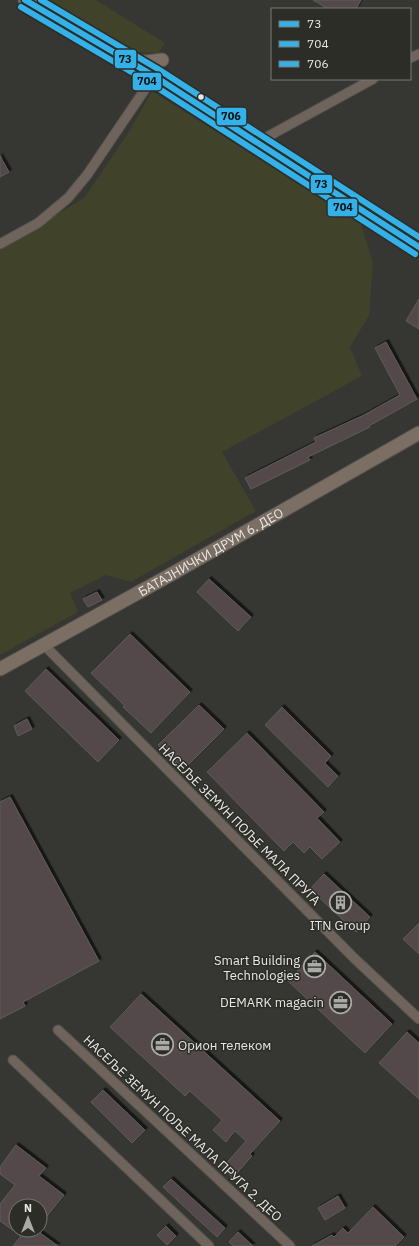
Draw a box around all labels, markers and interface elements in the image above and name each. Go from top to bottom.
legend [271,8,411,80]
text: 73 [307,16,321,31]
text: 704 [307,36,329,51]
line badge: 73 [114,49,137,69]
text: 73 [118,52,132,66]
text: 706 [307,56,329,71]
line badge: 704 [132,72,162,91]
text: 704 [137,74,157,88]
unlabelled marker [196,92,206,102]
line badge: 706 [216,107,247,126]
text: 706 [221,109,241,123]
line badge: 73 [310,174,333,194]
text: 73 [314,177,328,191]
line badge: 704 [327,198,358,217]
text: 704 [333,200,353,214]
street label: БАТАЈНИЧКИ ДРУМ 6. ДЕО [135,504,286,600]
street label: НАСЕЉЕ ЗЕМУН ПОЉЕ МАЛА ПРУГА [155,740,325,909]
building icon: ITN Group [327,890,353,916]
place label: ITN Group [310,917,370,934]
place label: Smart Building Technologies [214,952,300,984]
office icon: Smart Building Technologies [302,954,328,980]
office icon: DEMARK magacin [327,989,353,1015]
place label: DEMARK magacin [220,994,324,1011]
street label: НАСЕЉЕ ЗЕМУН ПОЉЕ МАЛА ПРУГА 2. ДЕО [80,1032,286,1225]
office icon: Орион телеком [150,1032,176,1058]
place label: Орион телеком [178,1037,271,1054]
north arrow [8,1198,48,1238]
text: N [24,1201,32,1215]

